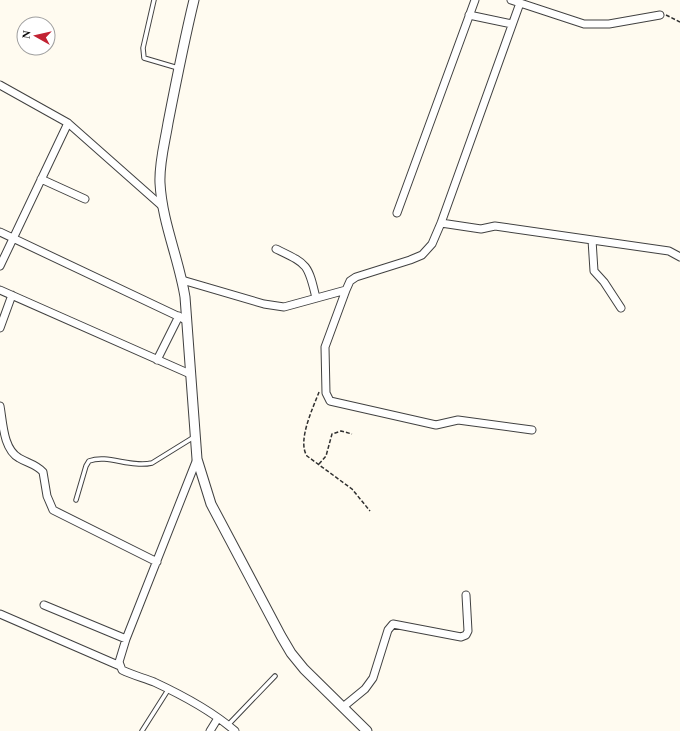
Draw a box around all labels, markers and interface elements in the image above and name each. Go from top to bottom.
north arrow [16,16,56,56]
text: N [20,30,33,39]

